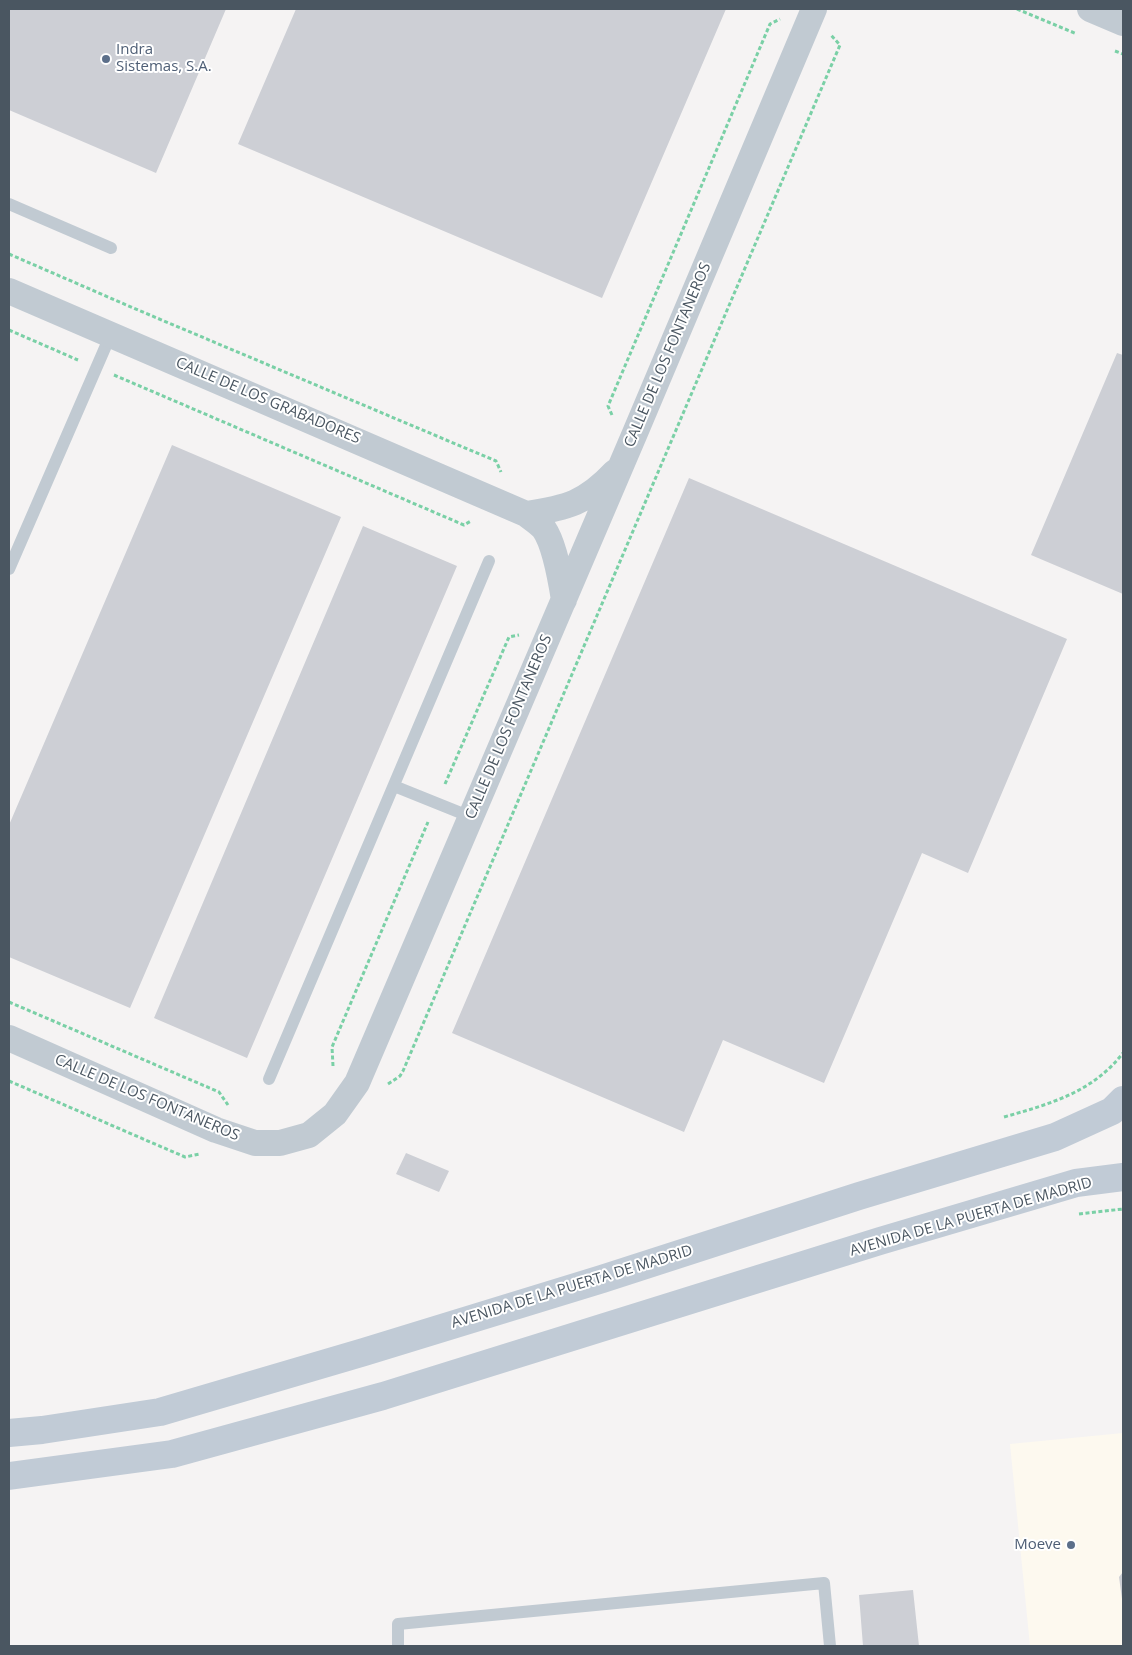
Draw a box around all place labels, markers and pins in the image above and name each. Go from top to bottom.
place label: Indra Sistemas, S.A. [116,41,212,76]
marker: Indra Sistemas, S.A. [100,53,112,65]
place label: Moeve [1014,1536,1061,1554]
marker: Moeve [1065,1539,1077,1551]

